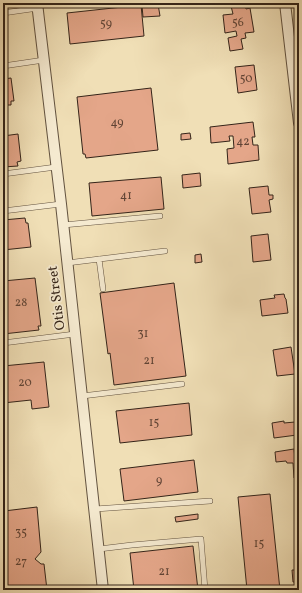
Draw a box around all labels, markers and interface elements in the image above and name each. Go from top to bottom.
house number: 56 [232,15,244,31]
house number: 59 [100,16,112,32]
house number: 50 [240,71,252,87]
house number: 49 [110,115,124,131]
house number: 42 [236,134,250,150]
house number: 41 [120,188,132,204]
street label: Otis Street [44,265,70,331]
house number: 28 [15,295,27,311]
house number: 31 [138,326,148,342]
house number: 21 [143,353,155,369]
house number: 20 [18,375,32,391]
house number: 15 [149,415,159,431]
house number: 9 [156,473,162,489]
house number: 35 [15,525,27,541]
house number: 15 [254,536,264,552]
house number: 27 [15,554,27,570]
house number: 21 [158,564,170,580]

